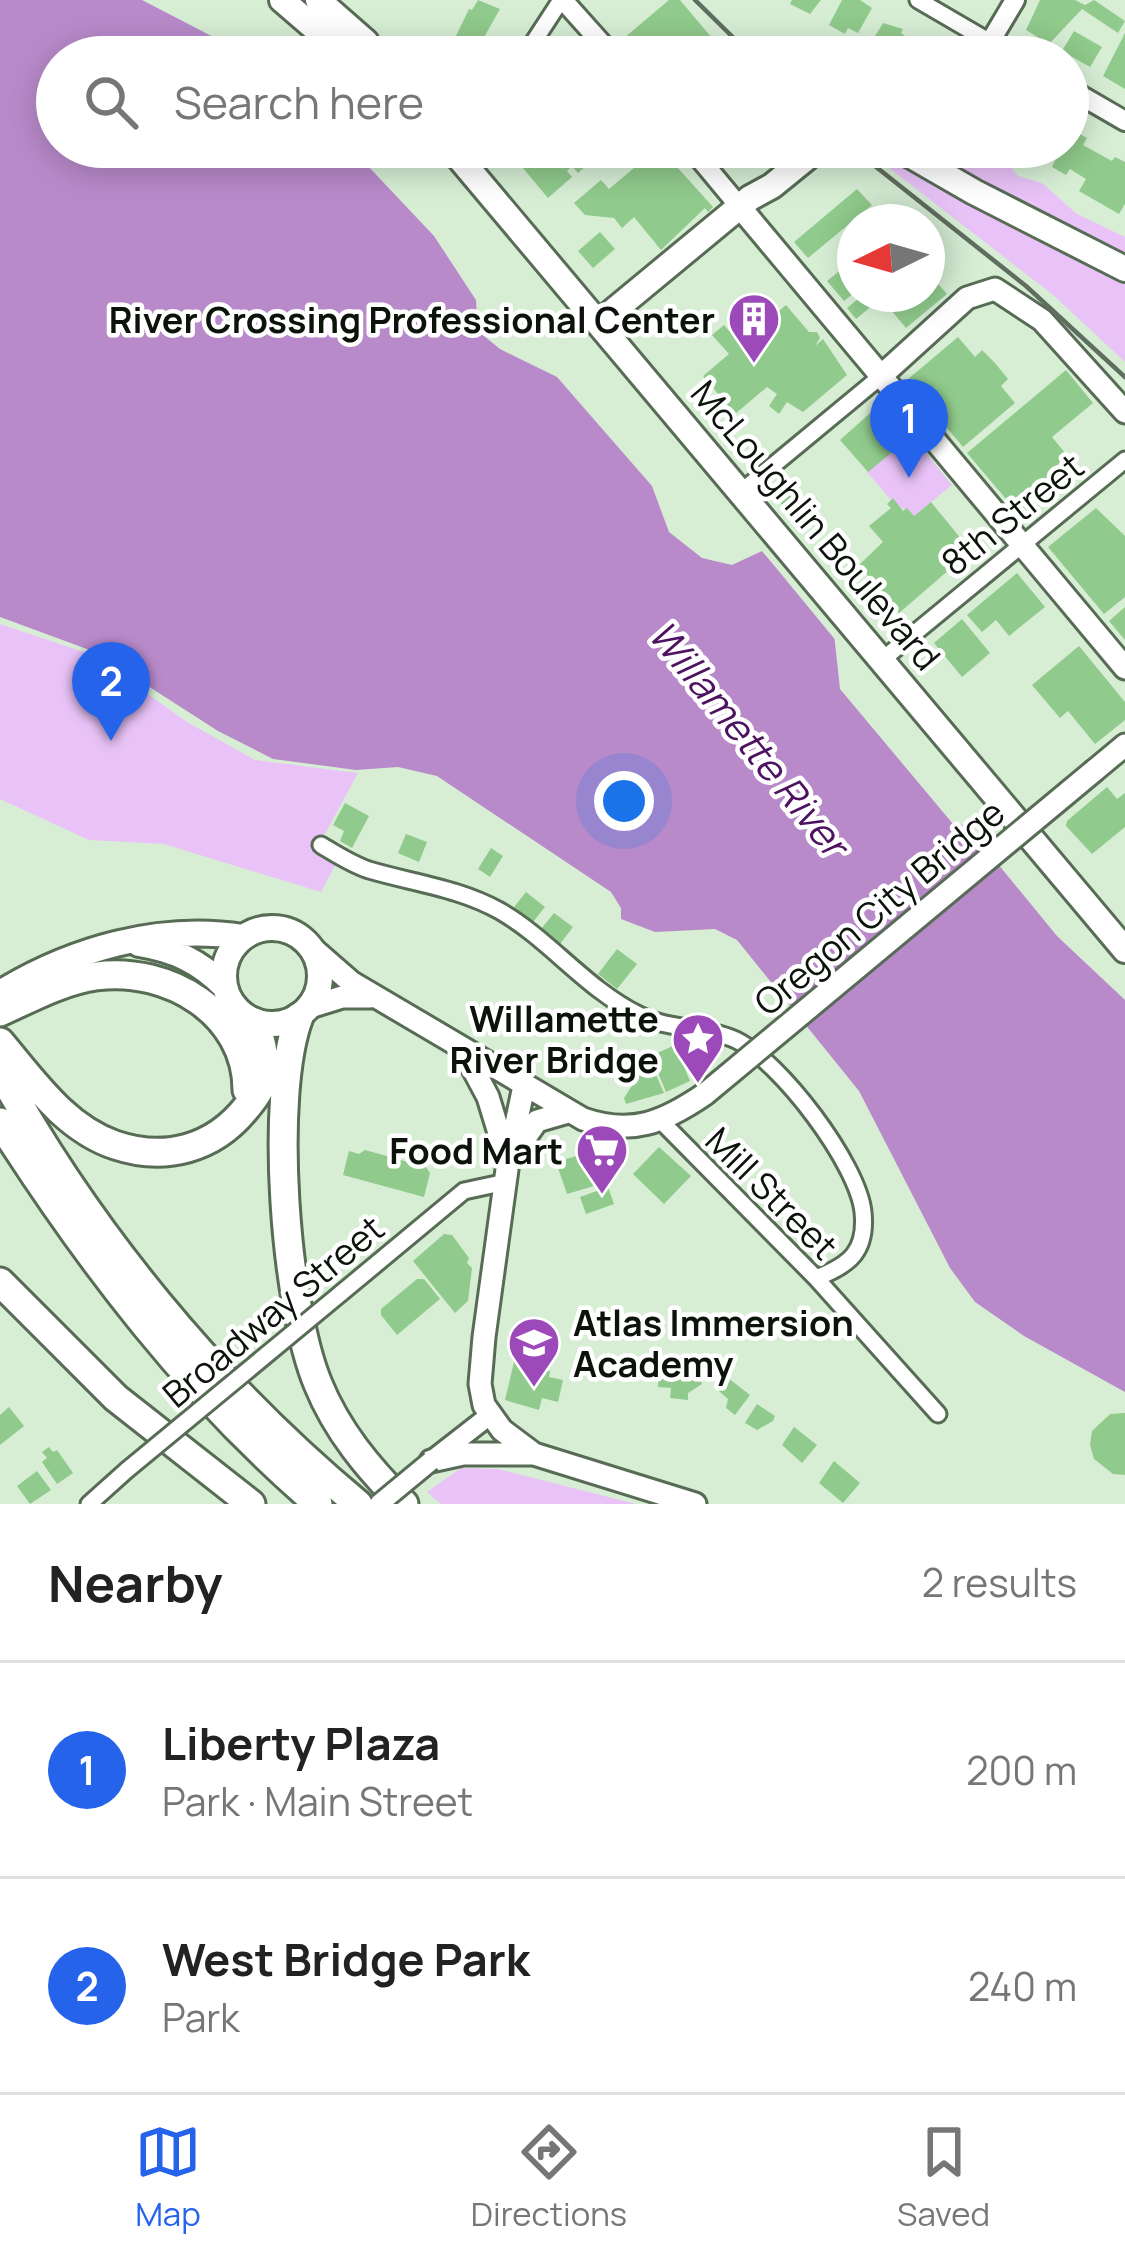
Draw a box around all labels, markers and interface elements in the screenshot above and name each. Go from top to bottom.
search box [36,36,1089,168]
icon: search [78,69,144,135]
text: Search here [174,71,424,133]
north arrow [837,204,945,312]
building icon: River Crossing Professional Center [726,291,782,365]
place label: River Crossing Professional Center [109,295,715,344]
street label: McLoughlin Boulevard [680,370,952,680]
pin: 1 [870,379,948,478]
street label: 8th Street [931,442,1093,586]
water label: Willamette River [637,609,864,871]
pin: 2 [72,642,150,741]
your location [594,771,654,831]
street label: Oregon City Bridge [744,788,1014,1026]
place label: Willamette River Bridge [449,994,659,1084]
place icon: Willamette River Bridge [670,1011,726,1085]
street label: Mill Street [695,1116,849,1270]
supermarket icon: Food Mart [574,1122,630,1196]
place label: Food Mart [389,1126,563,1175]
street label: Broadway Street [152,1204,394,1418]
place label: Atlas Immersion Academy [573,1298,854,1388]
school or university icon: Atlas Immersion Academy [506,1315,562,1389]
text: Nearby [48,1548,223,1617]
text: 2 results [922,1555,1077,1609]
text: Liberty Plaza [162,1712,440,1774]
text: 1 [78,1743,96,1797]
text: 200 m [966,1743,1077,1797]
text: Park · Main Street [162,1774,473,1828]
text: West Bridge Park [162,1928,530,1990]
text: 2 [75,1959,99,2013]
text: 240 m [968,1959,1077,2013]
text: Park [162,1990,240,2044]
tab: Map [135,2119,201,2236]
tab: Directions [471,2119,627,2236]
tab: Saved [897,2119,990,2236]

